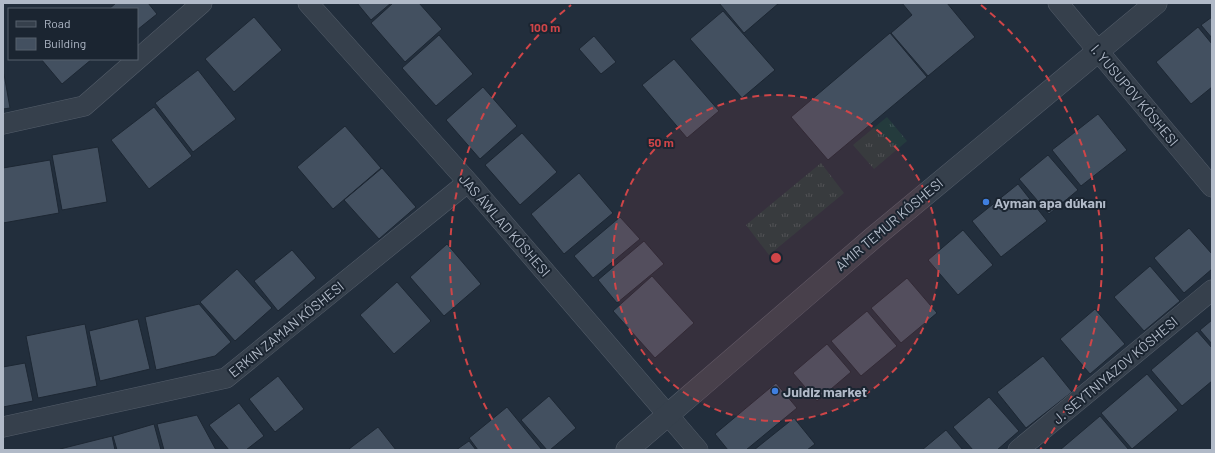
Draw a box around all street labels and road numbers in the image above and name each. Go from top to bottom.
street label: I. YUSUPOV KÓSHESI [1088,41,1182,149]
street label: JAS ÁWLAD KÓSHESI [456,170,554,280]
street label: AMIR TEMUR KÓSHESI [832,174,946,274]
street label: ERKIN ZAMAN KÓSHESI [225,277,347,381]
street label: J. SEYTNIYAZOV KÓSHESI [1049,313,1181,427]

